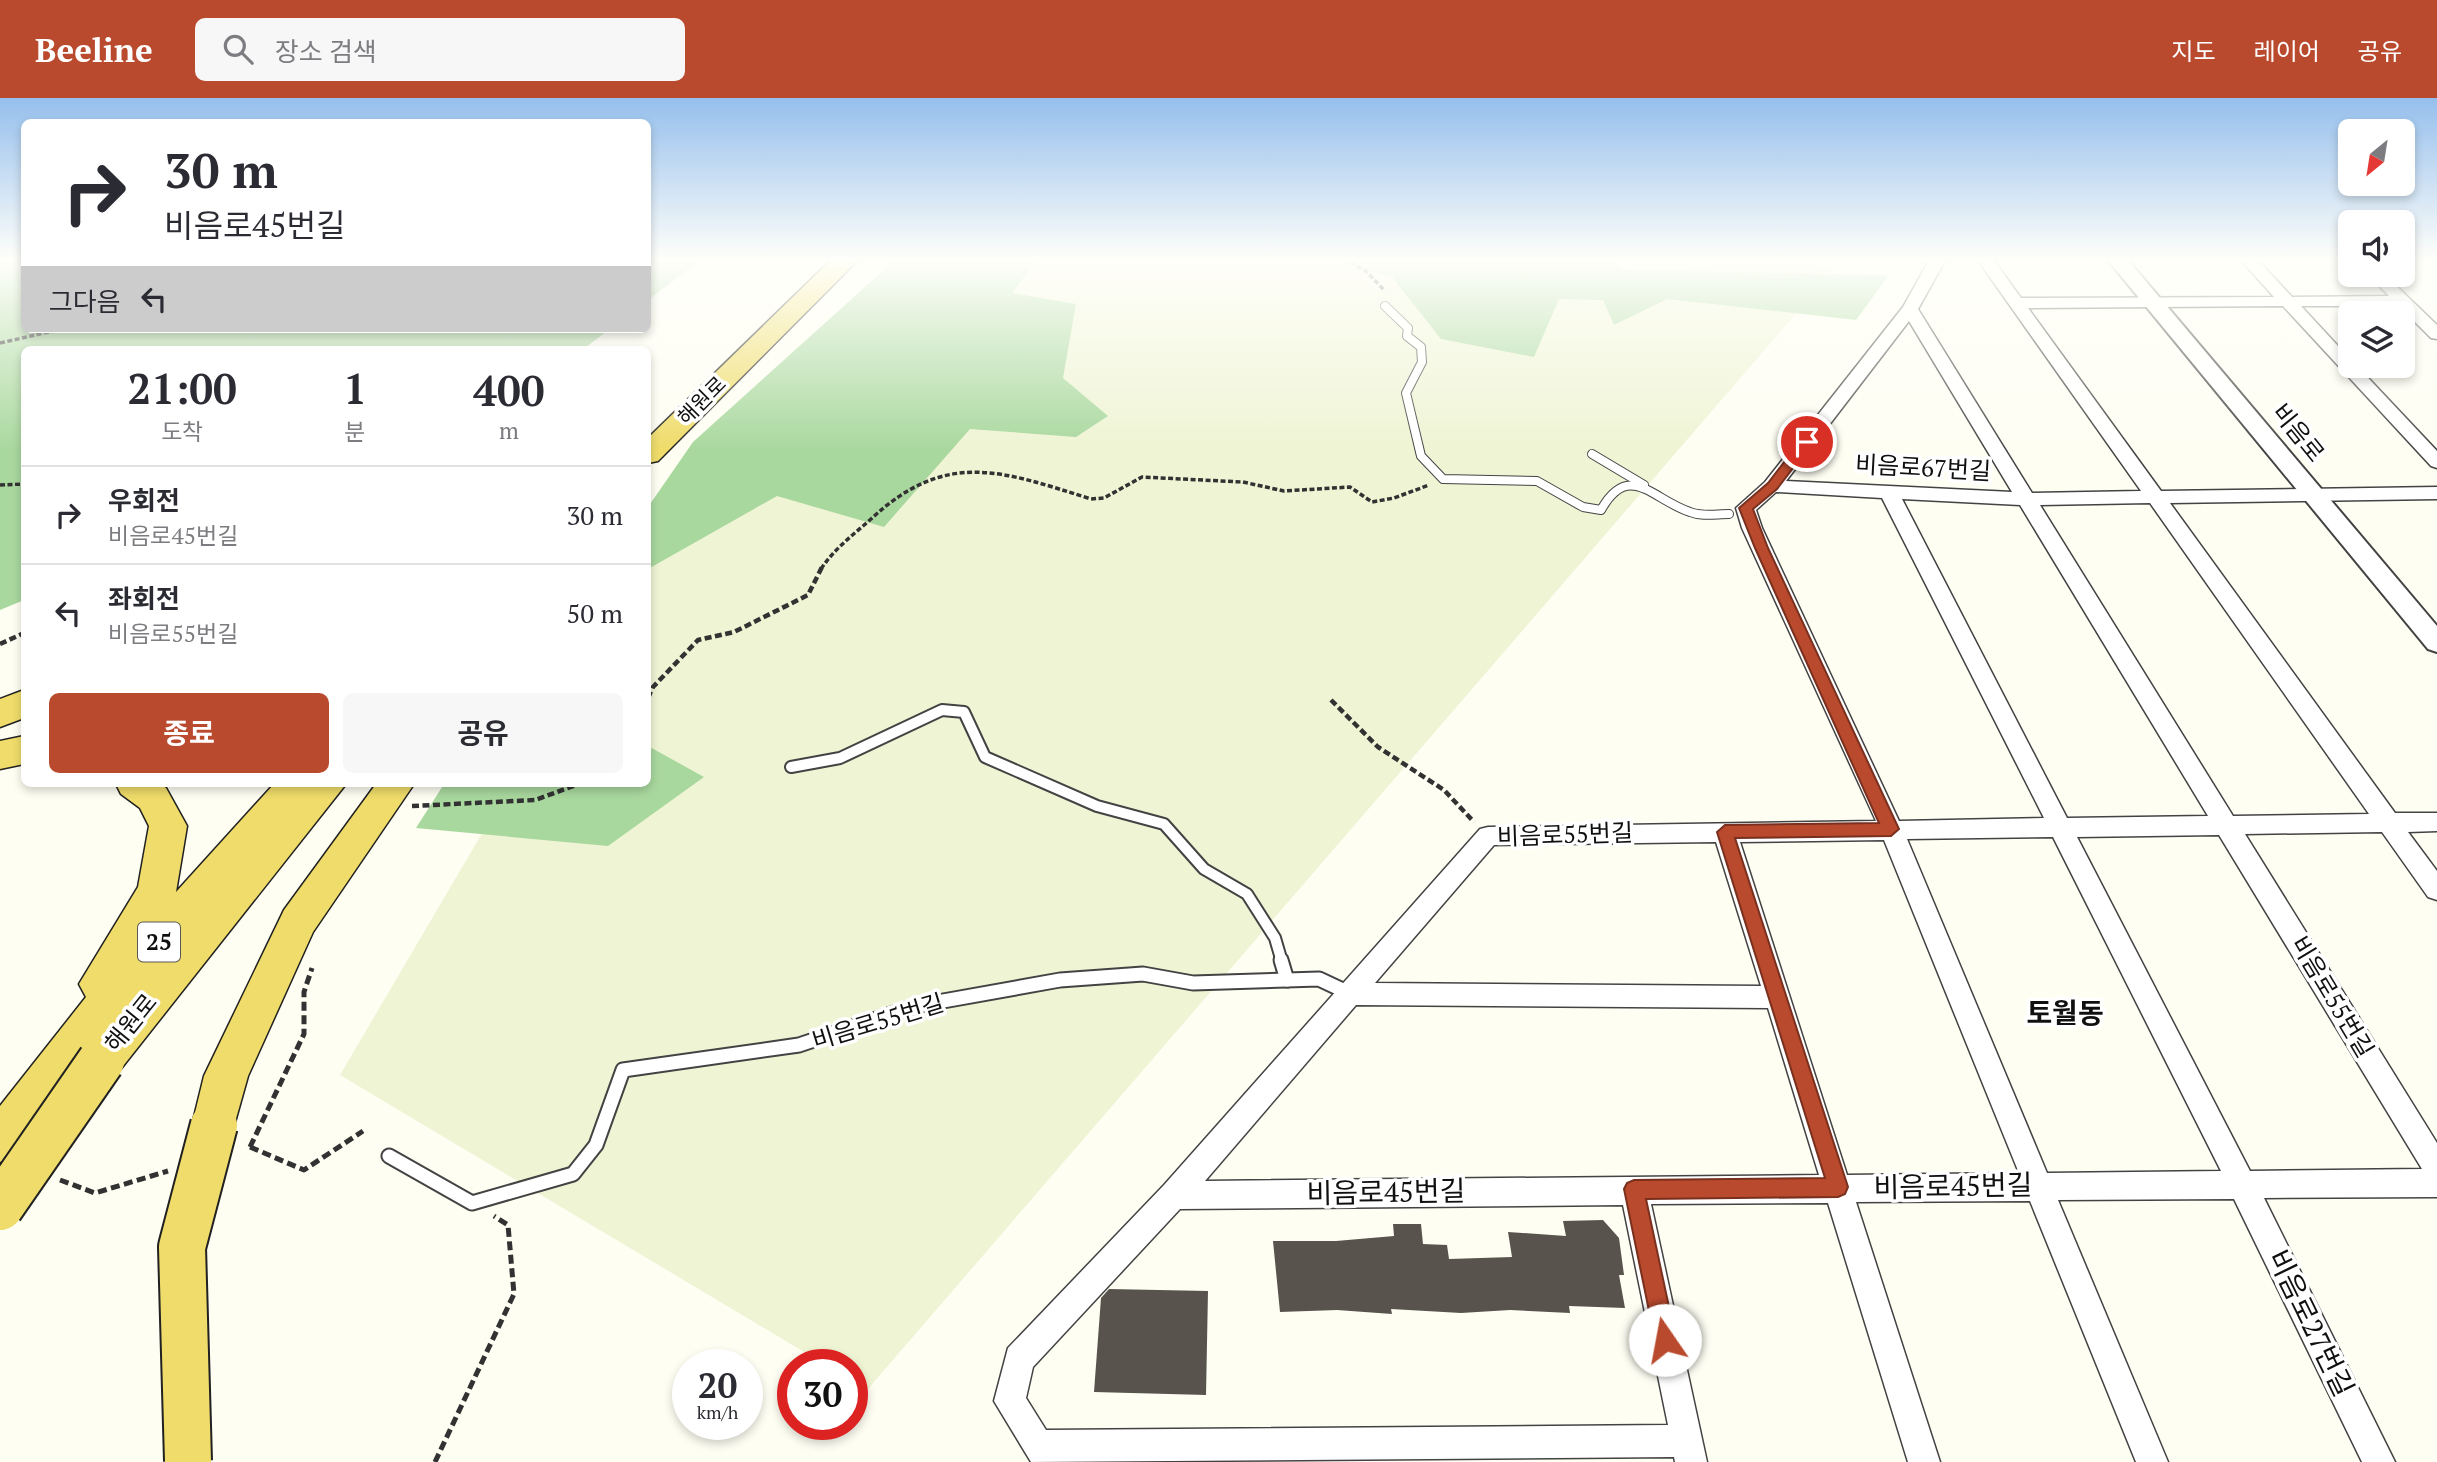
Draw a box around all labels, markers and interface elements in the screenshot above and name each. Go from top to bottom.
search box [195,18,685,81]
text: Beeline [35,28,153,71]
icon: search [219,30,257,68]
text: 장소 검색 [275,34,377,68]
text: 지도 [2171,35,2216,67]
text: 레이어 [2254,35,2320,67]
text: 공유 [2358,35,2402,67]
north arrow [2338,119,2415,196]
map controls [2338,119,2415,378]
text: 30 m [164,137,278,202]
icon: right [49,147,140,238]
text: 비음로45번길 [164,204,345,246]
button: sound [2338,210,2415,287]
icon: left [135,280,173,318]
text: 그다음 [49,284,121,318]
button: layers [2338,301,2415,378]
text: 21:00 [127,360,237,416]
text: 1 [343,360,367,416]
text: 400 [473,362,545,418]
street label: 해원로 [671,370,732,431]
street label: 비음로 [2265,397,2332,468]
pin [1777,412,1837,472]
text: m [499,415,519,446]
text: 도착 [161,416,203,447]
text: 분 [344,416,366,447]
icon: arrive [1788,423,1826,461]
street label: 비음로67번길 [1854,447,1992,487]
text: 우회전 [108,483,180,517]
icon: right [49,496,87,534]
text: 30 m [567,498,623,532]
text: 비음로45번길 [108,520,238,551]
text: 좌회전 [108,581,180,615]
icon: left [49,594,87,632]
text: 50 m [567,596,623,630]
text: 비음로55번길 [108,618,238,649]
button: 종료 [49,693,329,773]
button: 공유 [343,693,623,773]
street label: 비음로55번길 [1496,816,1633,852]
road number: 25 [138,922,180,962]
street label: 비음로55번길 [2284,930,2382,1063]
street label: 비음로55번길 [808,986,947,1056]
street label: 해원로 [97,987,164,1058]
district label: 토월동 [2026,994,2104,1031]
street label: 비음로45번길 [1873,1166,2033,1205]
street label: 비음로45번길 [1306,1172,1466,1211]
street label: 비음로27번길 [2260,1243,2363,1402]
position arrow [1628,1303,1702,1377]
speed limit sign: 30 [777,1349,868,1440]
text: 20 [698,1362,737,1408]
text: km/h [697,1400,738,1424]

